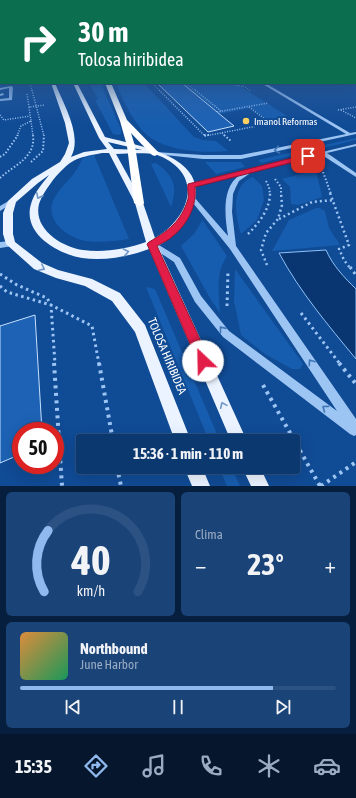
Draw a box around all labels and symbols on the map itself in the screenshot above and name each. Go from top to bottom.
marker: Imanol Reformas [241,116,251,126]
place label: Imanol Reformas [254,116,318,127]
pin [291,139,325,173]
one-way arrow [274,146,280,154]
one-way arrow [36,192,44,199]
one-way arrow [123,249,130,257]
one-way arrow [38,263,46,271]
street label: TOLOSA HIRIBIDEA [145,316,189,396]
one-way arrow [220,326,227,333]
position arrow [182,340,224,382]
one-way arrow [309,359,316,366]
one-way arrow [220,402,228,410]
one-way arrow [322,406,329,413]
speed limit sign: 50 [12,422,64,474]

